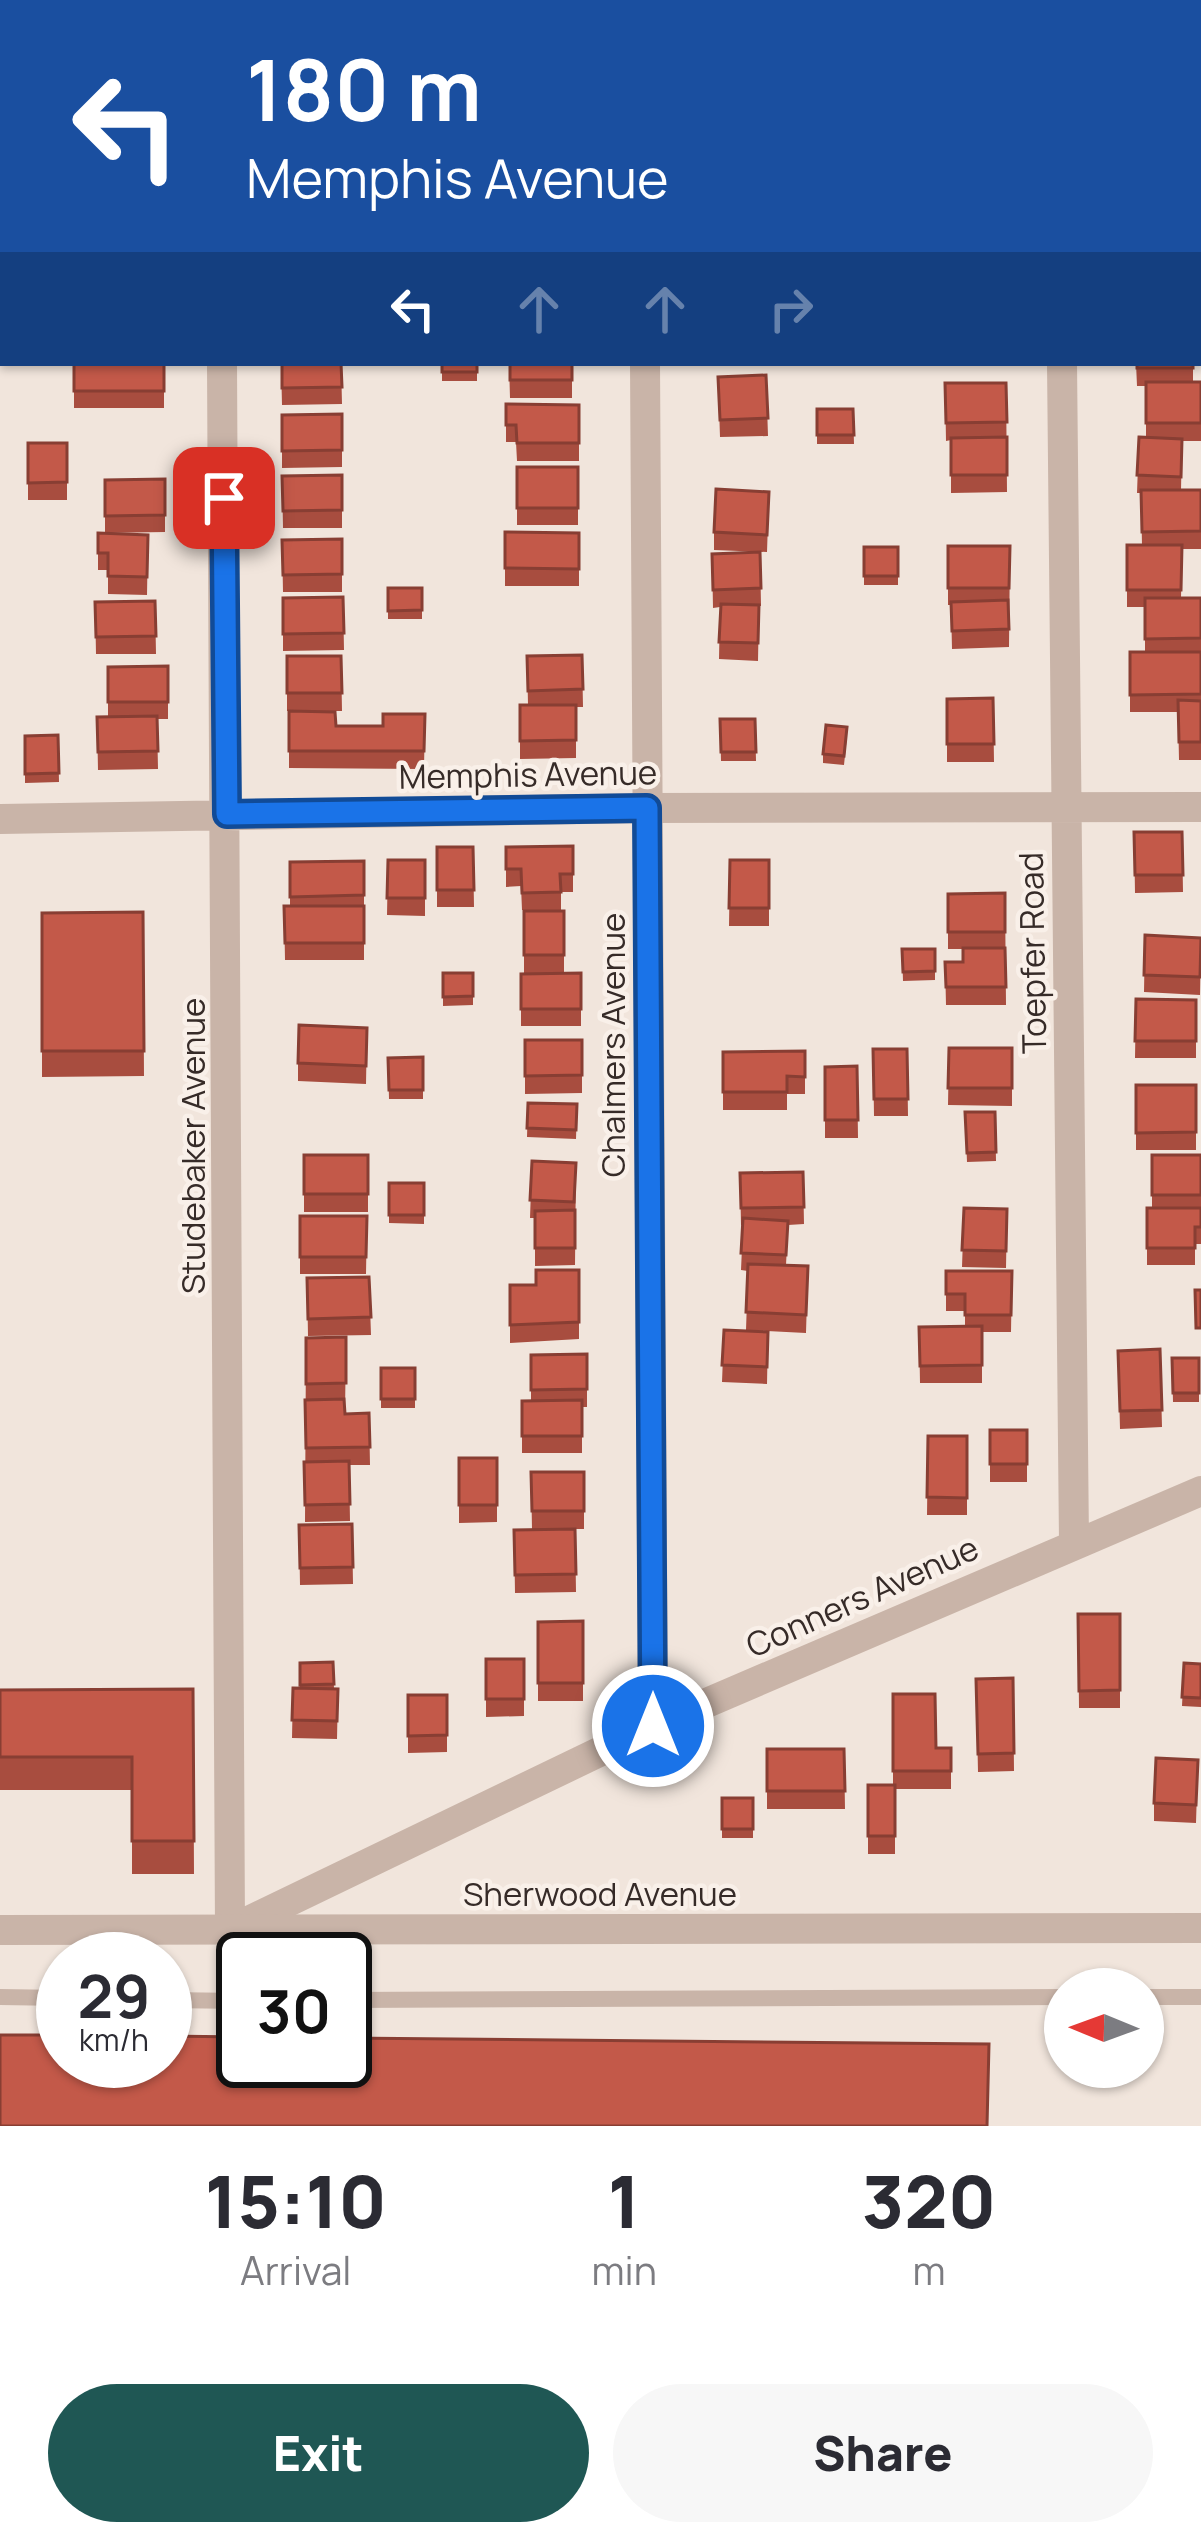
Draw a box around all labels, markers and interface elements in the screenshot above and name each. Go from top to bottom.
text: 180 m [246,31,482,146]
icon: left [48,48,204,204]
text: Memphis Avenue [246,140,669,214]
icon: left [380,276,446,342]
icon: ahead [506,276,572,342]
icon: ahead [632,276,698,342]
icon: right [758,276,824,342]
pin [173,447,275,549]
icon: arrive [191,465,257,531]
street label: Memphis Avenue [398,749,658,799]
street label: Toepfer Road [1008,852,1056,1054]
street label: Chalmers Avenue [590,913,635,1177]
street label: Studebaker Avenue [170,998,215,1294]
street label: Conners Avenue [739,1525,985,1667]
position arrow [590,1663,716,1789]
street label: Sherwood Avenue [463,1871,737,1916]
speed limit sign: 30 [216,1932,372,2088]
text: 29 [77,1954,151,2036]
north arrow [1044,1968,1164,2088]
map controls [1044,1968,1164,2088]
text: km/h [79,2019,149,2060]
text: 15:10 [205,2151,387,2250]
text: 1 [608,2151,641,2250]
text: 320 [862,2151,996,2250]
text: Arrival [240,2243,351,2297]
text: min [592,2243,657,2297]
text: m [912,2243,945,2297]
button: Exit [48,2384,589,2522]
button: Share [613,2384,1153,2522]

